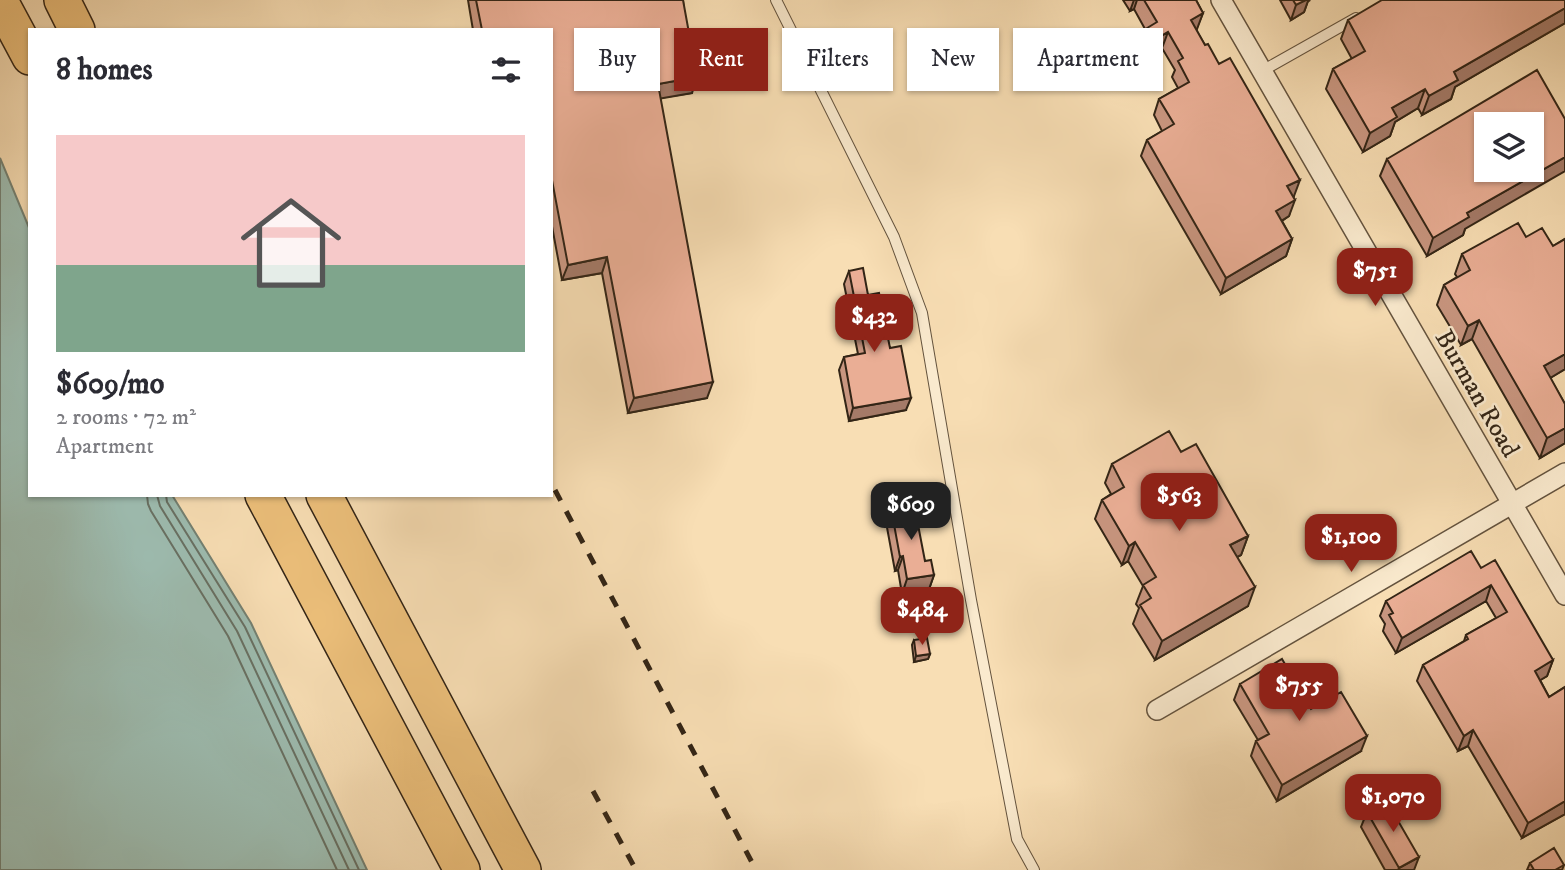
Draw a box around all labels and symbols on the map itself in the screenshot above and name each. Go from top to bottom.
pin: $751 [1334,248,1416,308]
pin: $432 [833,294,915,354]
street label: Burman Road [1427,324,1527,464]
pin: $563 [1138,474,1220,533]
pin: $609 [870,482,952,542]
pin: $1,100 [1294,514,1408,574]
pin: $484 [881,588,963,647]
pin: $755 [1258,664,1340,723]
pin: $1,070 [1336,774,1450,834]

